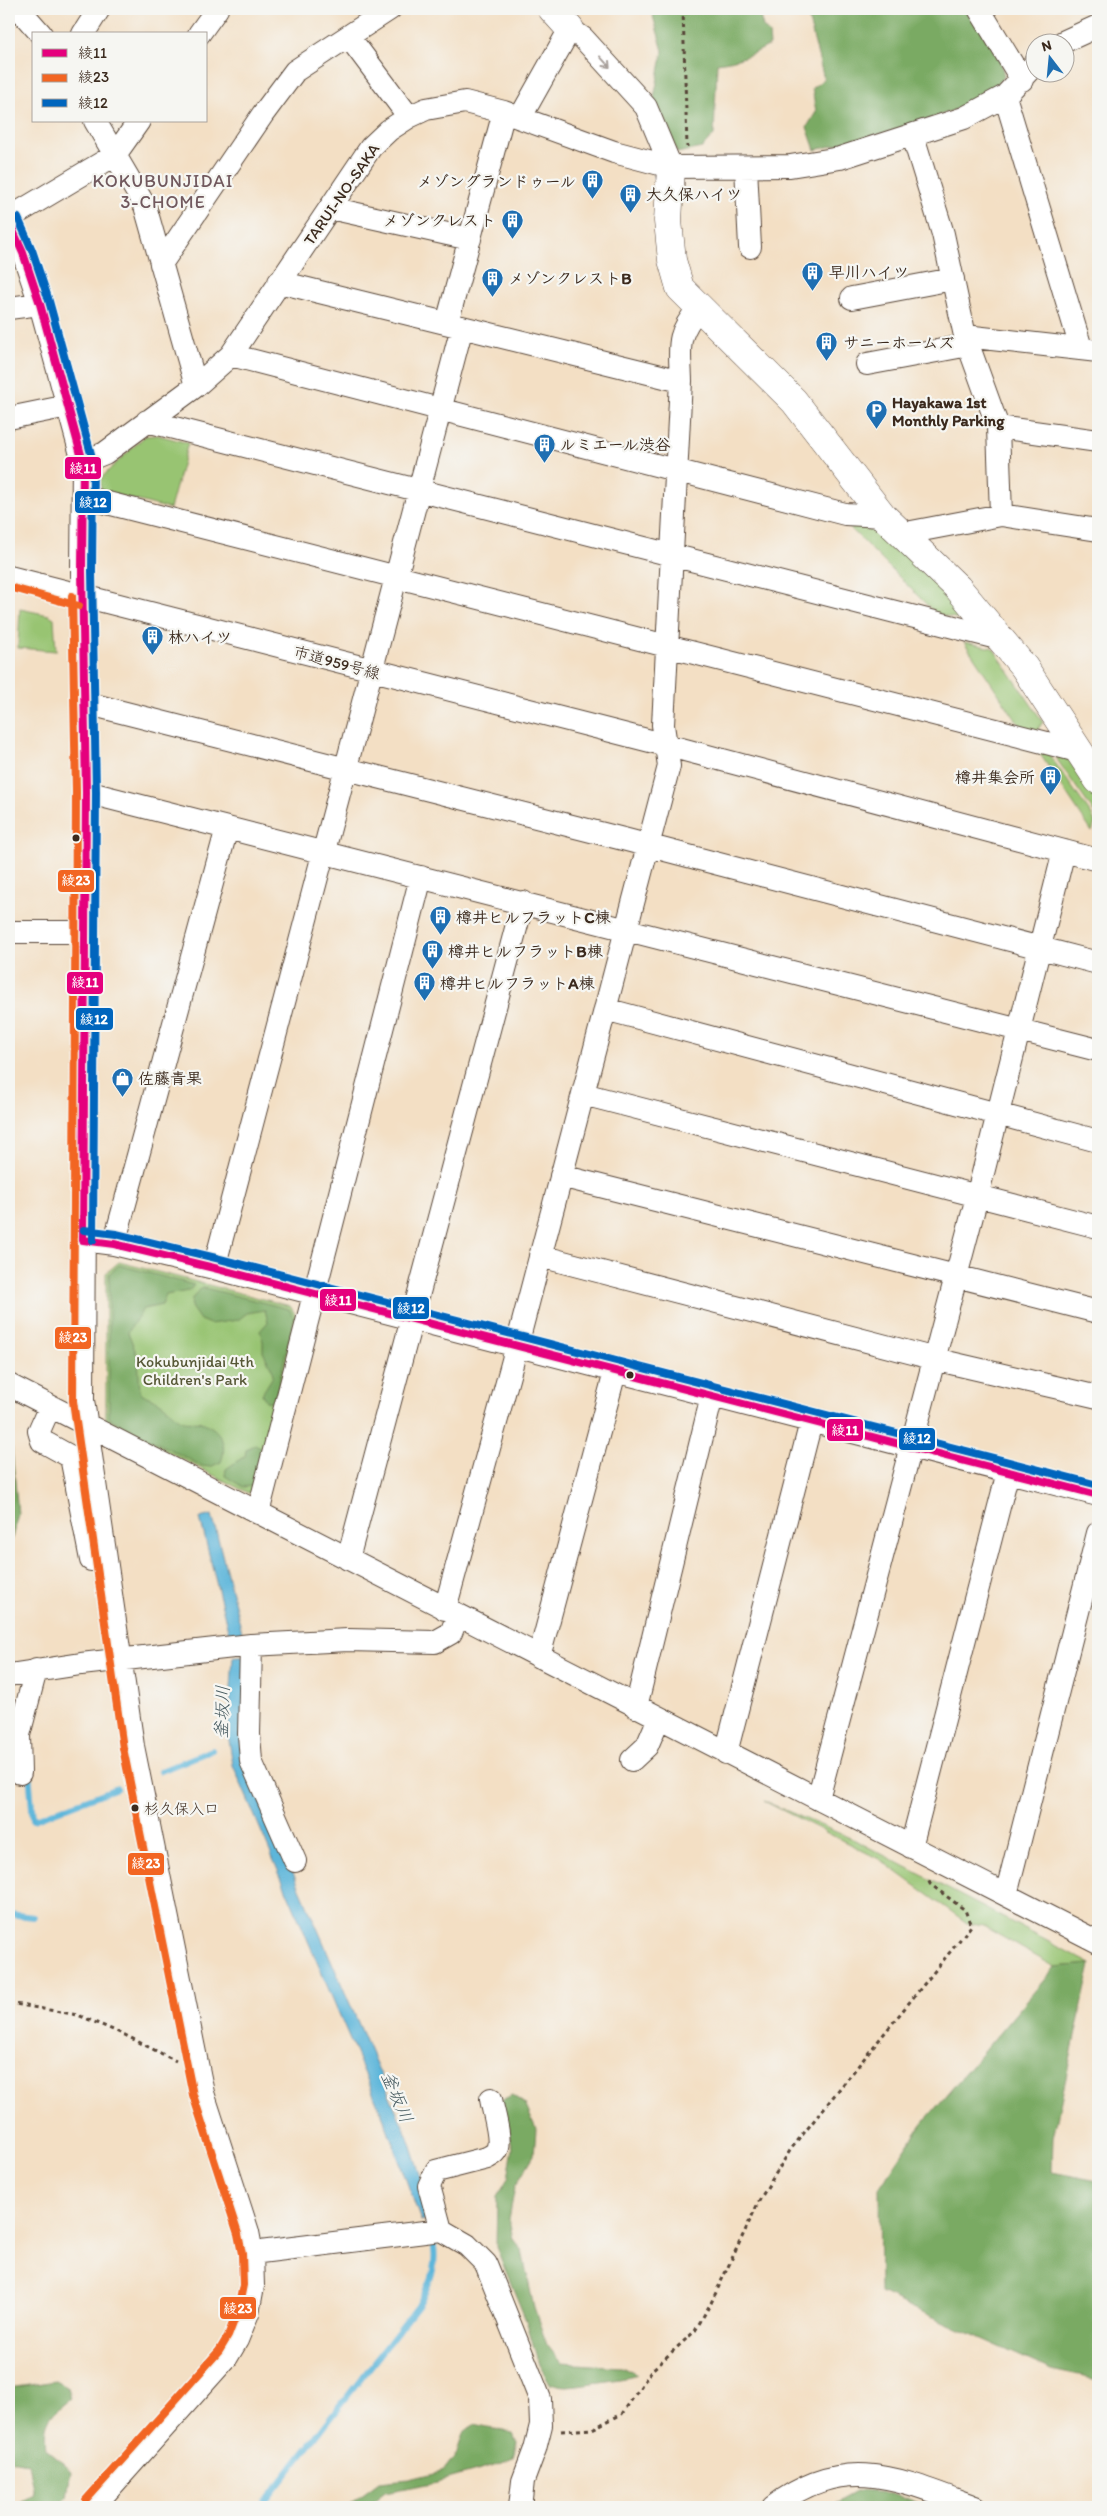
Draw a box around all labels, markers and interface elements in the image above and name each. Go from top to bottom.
legend [32,32,208,122]
north arrow [1024,32,1074,82]
text: N [1040,37,1053,55]
text: 綾11 [78,44,107,62]
one-way arrow [599,56,611,69]
text: 綾23 [78,68,109,86]
text: 綾12 [78,94,108,112]
street label: TARUI-NO-SAKA [299,140,383,249]
building icon: メゾングランドゥール [580,169,604,200]
district label: KOKUBUNJIDAI 3-CHOME [93,170,233,213]
place label: メゾングランドゥール [417,172,576,191]
building icon: 大久保ハイツ [618,182,642,213]
place label: 大久保ハイツ [646,185,742,204]
building icon: メゾンクレスト [500,208,524,239]
place label: メゾンクレスト [383,211,496,230]
building icon: 早川ハイツ [801,260,825,291]
place label: 早川ハイツ [829,263,909,282]
building icon: メゾンクレストB [480,266,504,297]
place label: メゾンクレストB [508,269,632,288]
building icon: サニーホームズ [815,330,839,361]
place label: サニーホームズ [843,333,954,352]
place label: Hayakawa 1st Monthly Parking [892,393,1005,431]
parking icon: Hayakawa 1st Monthly Parking [864,399,888,430]
building icon: ルミエール渋谷 [532,432,556,463]
place label: ルミエール渋谷 [560,435,671,454]
line badge: 綾11 [64,456,102,480]
text: 綾11 [70,460,97,477]
line badge: 綾12 [74,490,112,514]
text: 綾12 [79,494,108,511]
building icon: 林ハイツ [140,625,164,656]
place label: 林ハイツ [168,628,232,647]
street label: 市道959号線 [291,642,382,683]
building icon: 樽井集会所 [1039,765,1063,796]
place label: 樽井集会所 [955,768,1035,787]
unlabelled marker [71,833,81,843]
line badge: 綾23 [57,869,95,893]
text: 綾23 [62,872,91,889]
building icon: 樽井ヒルフラットC棟 [428,905,452,936]
place label: 樽井ヒルフラットC棟 [456,908,612,927]
building icon: 樽井ヒルフラットB棟 [420,939,444,970]
place label: 樽井ヒルフラットB棟 [448,942,604,961]
line badge: 綾11 [66,971,104,995]
building icon: 樽井ヒルフラットA棟 [412,971,436,1002]
text: 綾11 [72,974,99,991]
place label: 樽井ヒルフラットA棟 [440,974,596,993]
line badge: 綾12 [75,1007,114,1031]
text: 綾12 [80,1011,109,1028]
shop icon: 佐藤青果 [110,1066,134,1097]
place label: 佐藤青果 [138,1069,202,1088]
line badge: 綾11 [319,1288,357,1312]
text: 綾11 [325,1292,352,1309]
line badge: 綾12 [392,1296,430,1320]
text: 綾12 [397,1300,426,1317]
line badge: 綾23 [54,1326,92,1350]
text: 綾23 [59,1329,88,1346]
park label: Kokubunjidai 4th Children's Park [136,1352,254,1389]
unlabelled marker [625,1370,635,1380]
line badge: 綾11 [826,1418,864,1442]
text: 綾11 [832,1422,859,1439]
line badge: 綾12 [898,1427,936,1451]
text: 綾12 [903,1430,932,1447]
water label: 釜坂川 [210,1685,234,1739]
place label: 杉久保入口 [144,1800,219,1818]
marker: 杉久保入口 [130,1803,140,1813]
line badge: 綾23 [127,1852,165,1876]
text: 綾23 [132,1855,161,1872]
water label: 釜坂川 [376,2068,418,2126]
line badge: 綾23 [219,2296,257,2320]
text: 綾23 [224,2300,253,2317]

